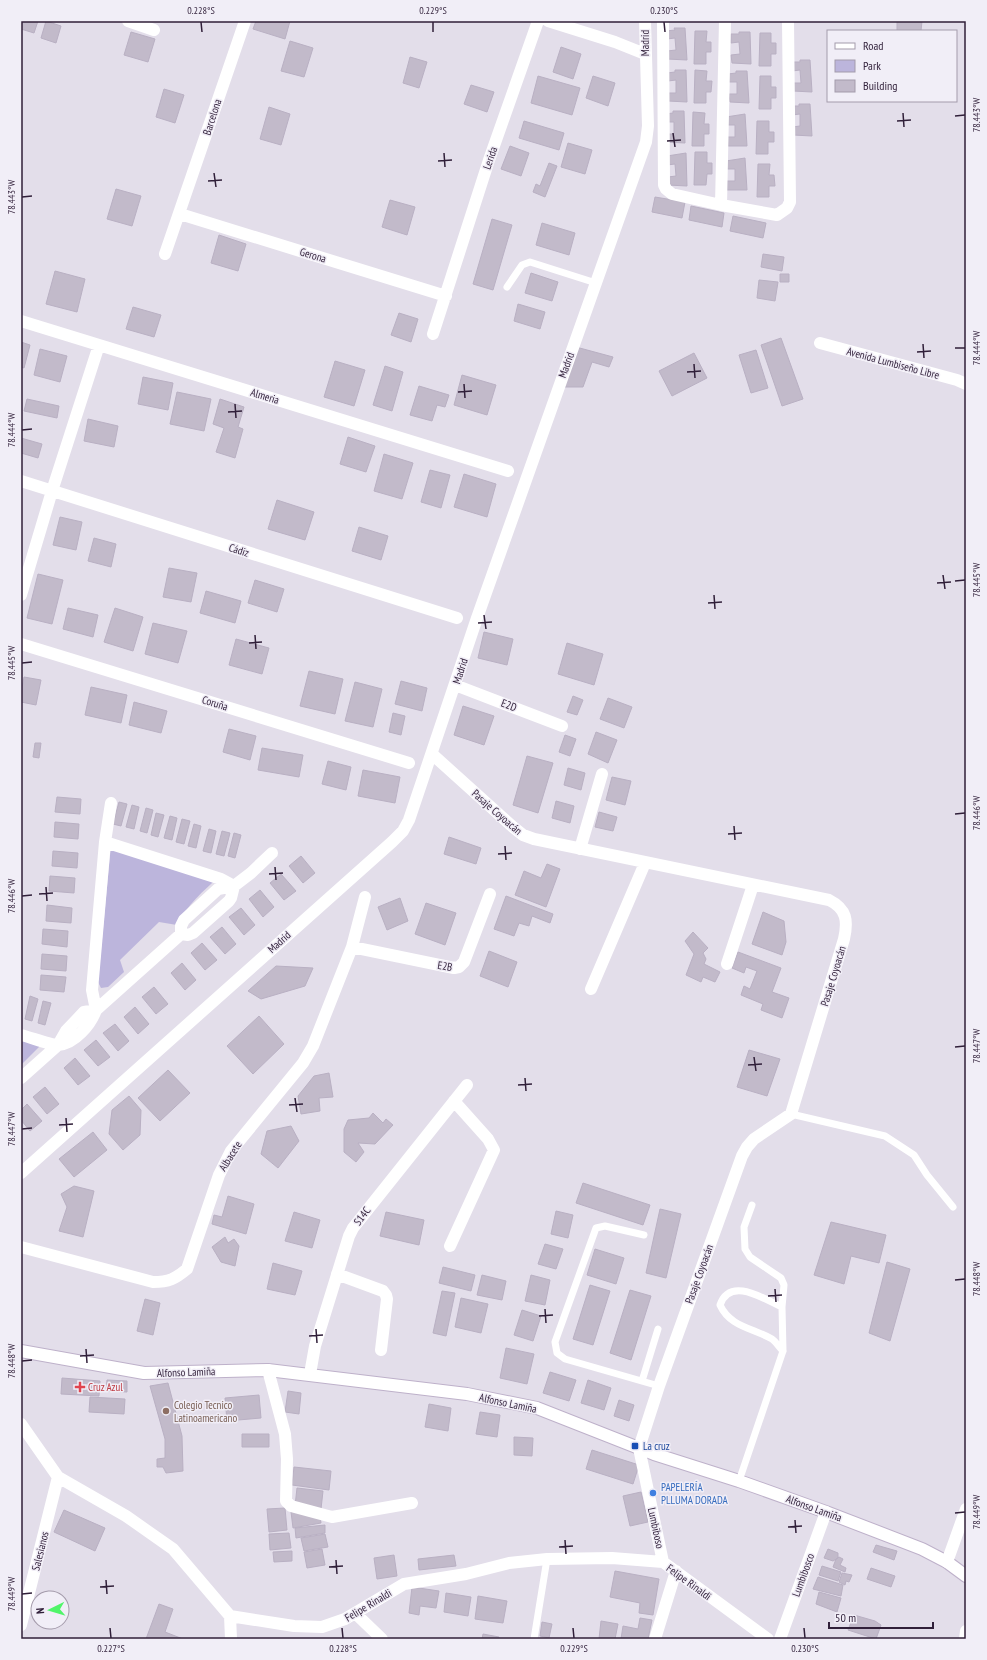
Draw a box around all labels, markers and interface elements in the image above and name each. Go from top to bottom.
text: 0.228°S [187,4,215,17]
text: 0.229°S [419,4,447,17]
text: 0.230°S [650,4,678,17]
street label: Madrid [638,30,652,56]
legend [827,30,957,102]
text: Road [863,38,883,53]
text: Park [863,58,881,73]
text: Building [863,78,898,93]
street label: Barcelona [200,97,224,137]
text: 78.443°W [970,98,983,132]
street label: Lerida [480,145,500,171]
text: 78.443°W [5,180,18,214]
street label: Gerona [298,244,328,266]
text: 78.444°W [970,331,983,365]
street label: Avenida Lumbiseño Libre [845,344,941,382]
street label: Madrid [555,350,577,380]
street label: Almeria [249,385,281,407]
text: 78.444°W [5,413,18,447]
street label: Cádiz [227,540,251,560]
text: 78.445°W [970,563,983,597]
text: 78.445°W [5,646,18,680]
street label: Madrid [449,656,471,686]
street label: Coruña [200,692,230,714]
street label: E2D [499,696,519,714]
street label: Pasaje Coyoacán [469,786,525,838]
text: 78.446°W [970,796,983,830]
text: 78.446°W [5,879,18,913]
street label: Madrid [265,928,294,956]
street label: Pasaje Coyoacán [817,944,849,1008]
street label: E2B [437,958,453,974]
text: 78.447°W [970,1029,983,1063]
text: 78.447°W [5,1112,18,1146]
street label: Albacete [215,1138,245,1174]
street label: S14C [350,1204,374,1228]
street label: Pasaje Coyoacán [682,1242,716,1306]
text: 78.448°W [970,1262,983,1296]
text: 78.448°W [5,1344,18,1378]
street label: Alfonso Lamiña [157,1364,215,1380]
place label: Cruz Azul [88,1380,123,1394]
marker: Cruz Azul [75,1382,85,1392]
street label: Alfonso Lamiña [478,1390,538,1416]
place label: Colegio Tecnico Latinoamericano [174,1398,237,1425]
marker: Colegio Tecnico Latinoamericano [161,1406,171,1416]
place label: La cruz [643,1439,670,1453]
marker: La cruz [630,1441,640,1451]
place label: PAPELERÍA PLLUMA DORADA [661,1480,729,1507]
marker: PAPELERÍA PLLUMA DORADA [648,1488,658,1498]
street label: Alfonso Lamiña [784,1491,844,1525]
text: 78.449°W [970,1495,983,1529]
street label: Lumbiboso [645,1506,667,1550]
street label: Salesianos [28,1530,52,1572]
street label: Lumbibosco [789,1551,817,1599]
street label: Felipe Rinaldi [664,1561,714,1603]
text: 78.449°W [5,1577,18,1611]
street label: Felipe Rinaldi [342,1586,394,1624]
north arrow [30,1590,70,1630]
scale bar [829,1604,933,1630]
text: N [33,1607,47,1614]
text: 50 m [835,1610,856,1625]
text: 0.227°S [97,1642,125,1655]
text: 0.228°S [329,1642,357,1655]
text: 0.229°S [560,1642,588,1655]
text: 0.230°S [791,1642,819,1655]

